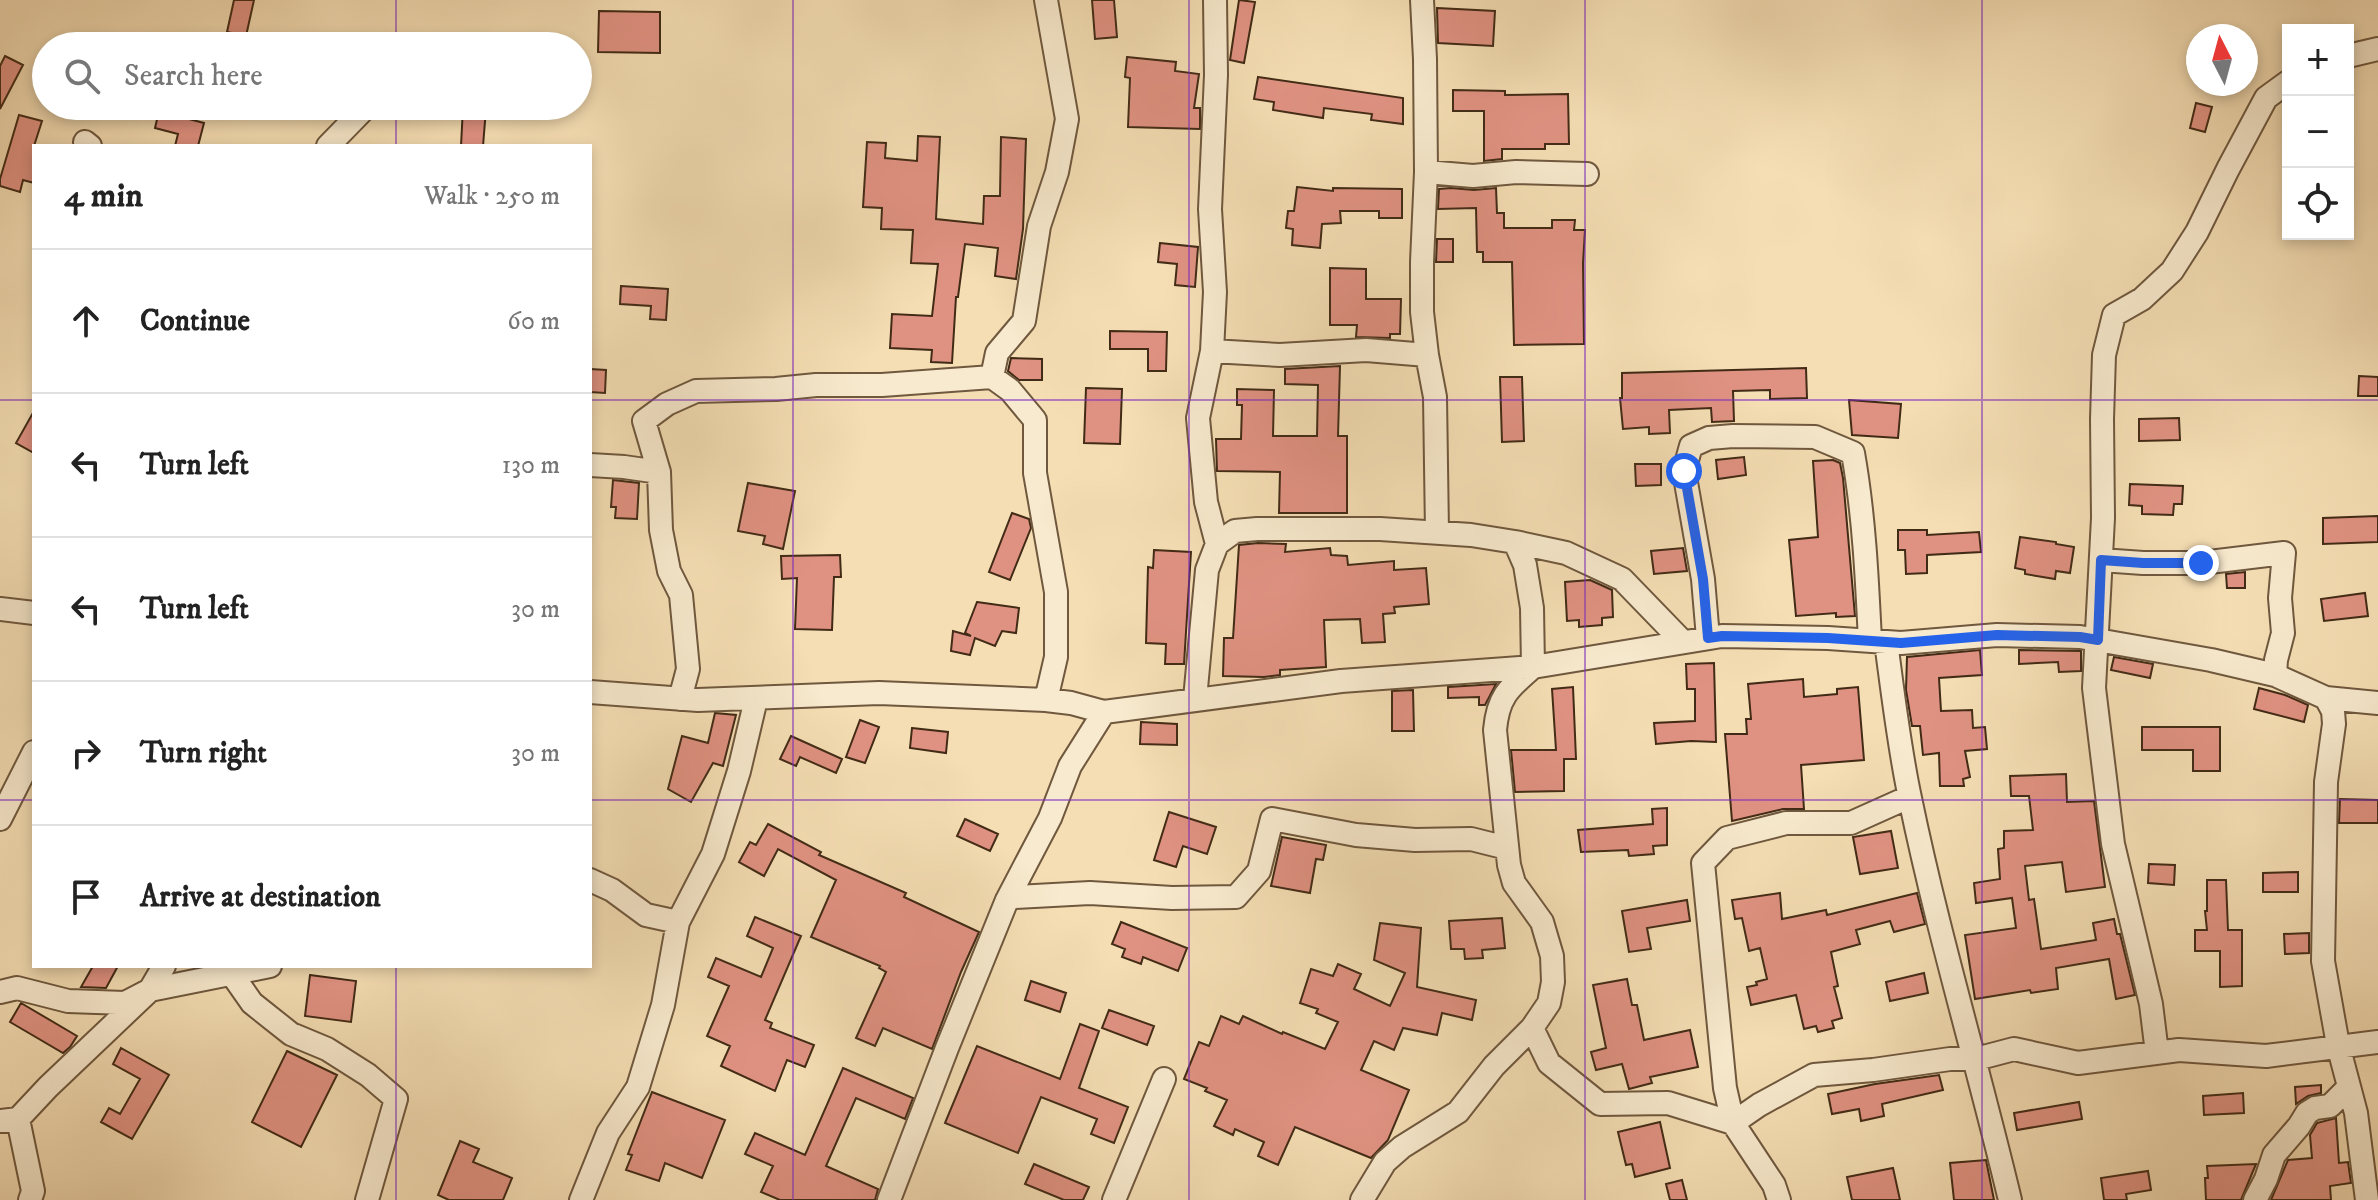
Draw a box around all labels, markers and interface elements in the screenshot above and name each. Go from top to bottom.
north arrow [2186,24,2258,96]
map controls [2282,24,2354,240]
button: + [2282,24,2354,96]
search box [32,32,592,120]
icon: search [60,54,104,98]
text: Search here [124,58,263,95]
button: − [2282,96,2354,168]
button: locate [2282,168,2354,240]
text: 4 min [64,175,143,217]
text: Walk · 250 m [424,180,560,213]
icon: ahead [64,299,108,343]
text: Continue [140,303,250,340]
text: 60 m [507,305,560,338]
icon: left [64,443,108,487]
text: Turn left [140,447,249,484]
text: 130 m [502,449,560,482]
route start [1666,453,1702,489]
route end [2183,545,2219,581]
icon: left [64,587,108,631]
text: Turn left [140,591,249,628]
text: 30 m [511,593,560,626]
icon: right [64,731,108,775]
text: Turn right [140,735,267,772]
text: 30 m [511,737,560,770]
icon: arrive [64,875,108,919]
text: Arrive at destination [140,879,381,916]

